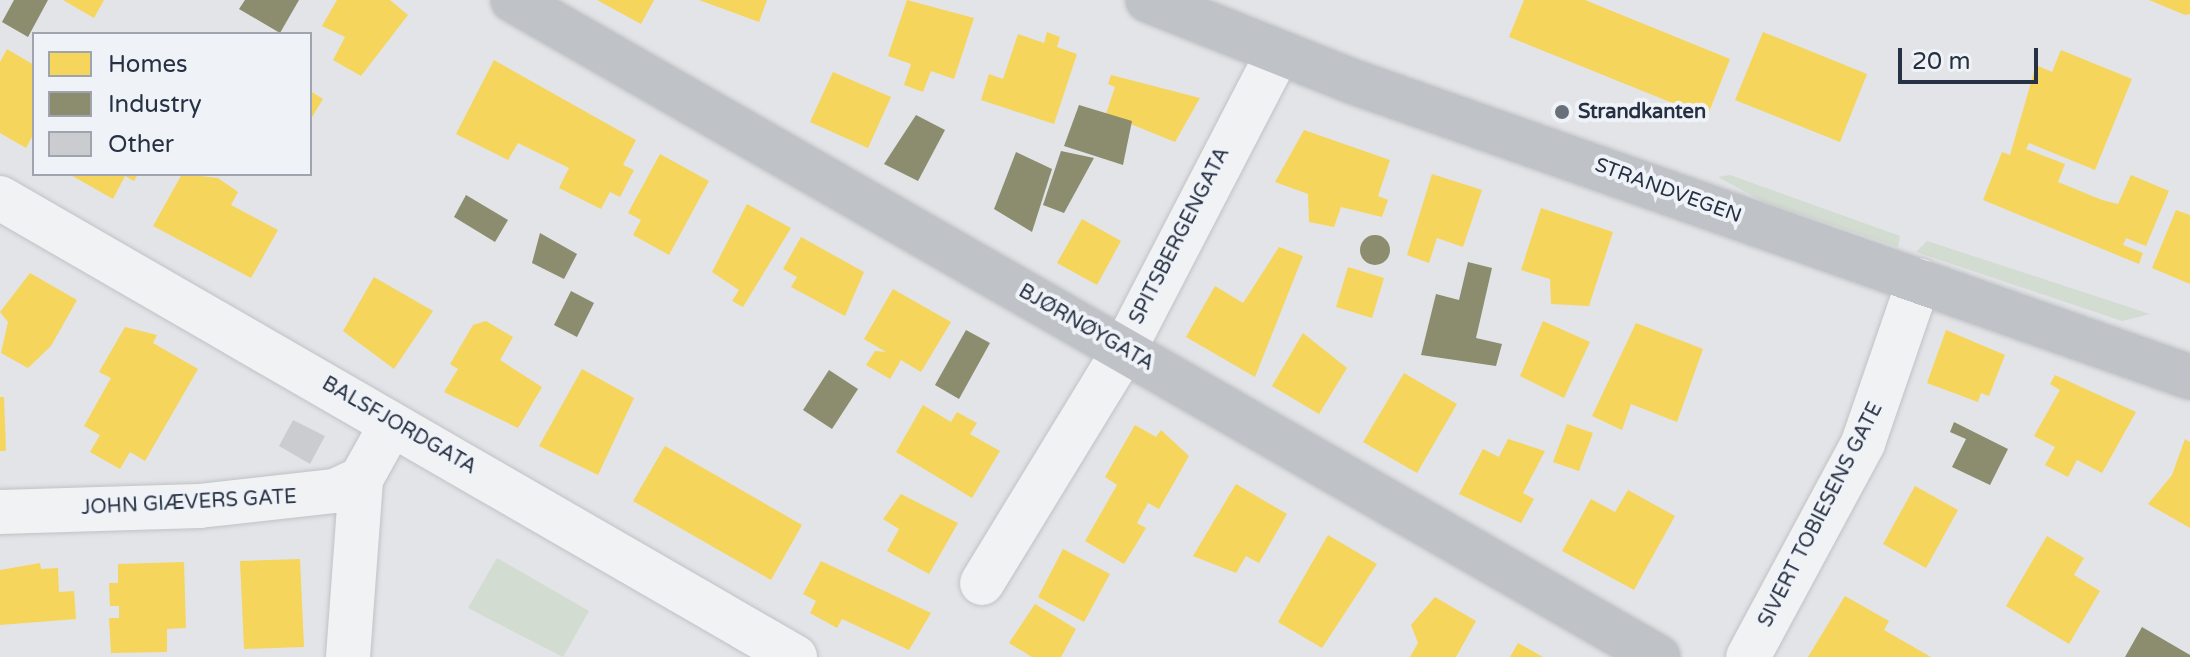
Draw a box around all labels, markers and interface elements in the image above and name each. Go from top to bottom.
legend [32,32,312,176]
scale bar [1902,32,2042,82]
text: 20 m [1912,47,1970,76]
text: Homes [108,50,188,79]
text: Industry [108,90,202,119]
place label: Strandkanten [1578,100,1706,124]
marker: Strandkanten [1553,103,1571,121]
text: Other [108,130,174,159]
street label: SPITSBERGENGATA [1125,143,1235,329]
street label: STRANDVEGEN [1591,153,1745,229]
street label: BJØRNØYGATA [1014,280,1158,376]
street label: BALSFJORDGATA [318,372,480,480]
street label: SIVERT TOBIESENS GATE [1754,399,1888,631]
street label: JOHN GIÆVERS GATE [81,485,297,521]

